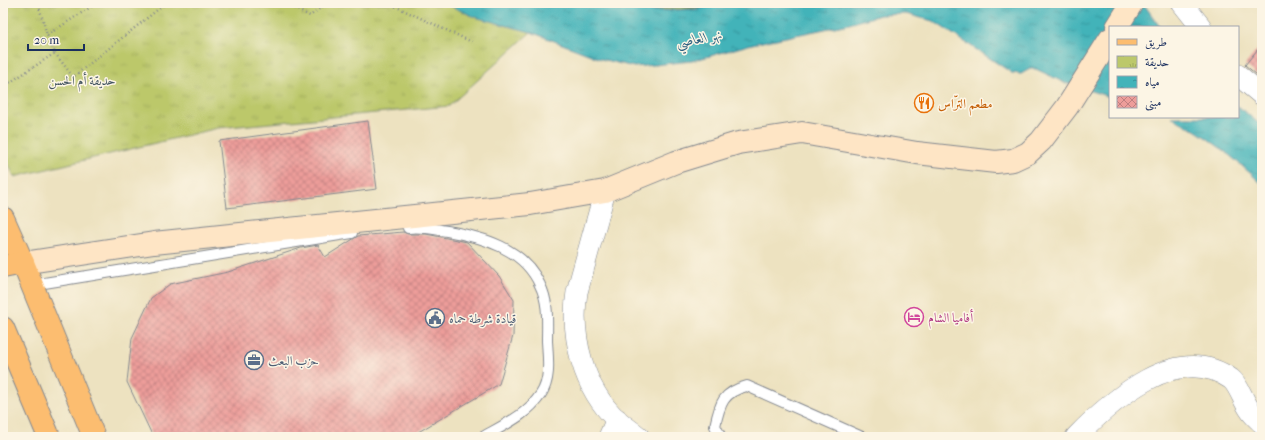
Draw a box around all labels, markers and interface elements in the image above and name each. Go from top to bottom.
scale bar [28,26,84,52]
water label: نهر العاصي [675,26,725,56]
legend [1109,26,1239,118]
text: 20 m [34,33,59,47]
text: طريق [1145,35,1167,50]
text: حديقة [1145,55,1169,70]
park label: حديقة أم الحسن [48,72,116,92]
text: مياه [1145,75,1160,89]
restaurant icon: مطعم الترّاس [913,92,935,114]
place label: مطعم الترّاس [938,94,993,116]
text: مبنى [1145,95,1161,111]
hotel icon: أفاميا الشام [903,306,925,328]
public building icon: قيادة شرطة حماه [424,307,446,329]
place label: أفاميا الشام [928,309,973,329]
place label: قيادة شرطة حماه [449,311,517,327]
office icon: حزب البعث [243,349,265,371]
place label: حزب البعث [268,353,319,369]

